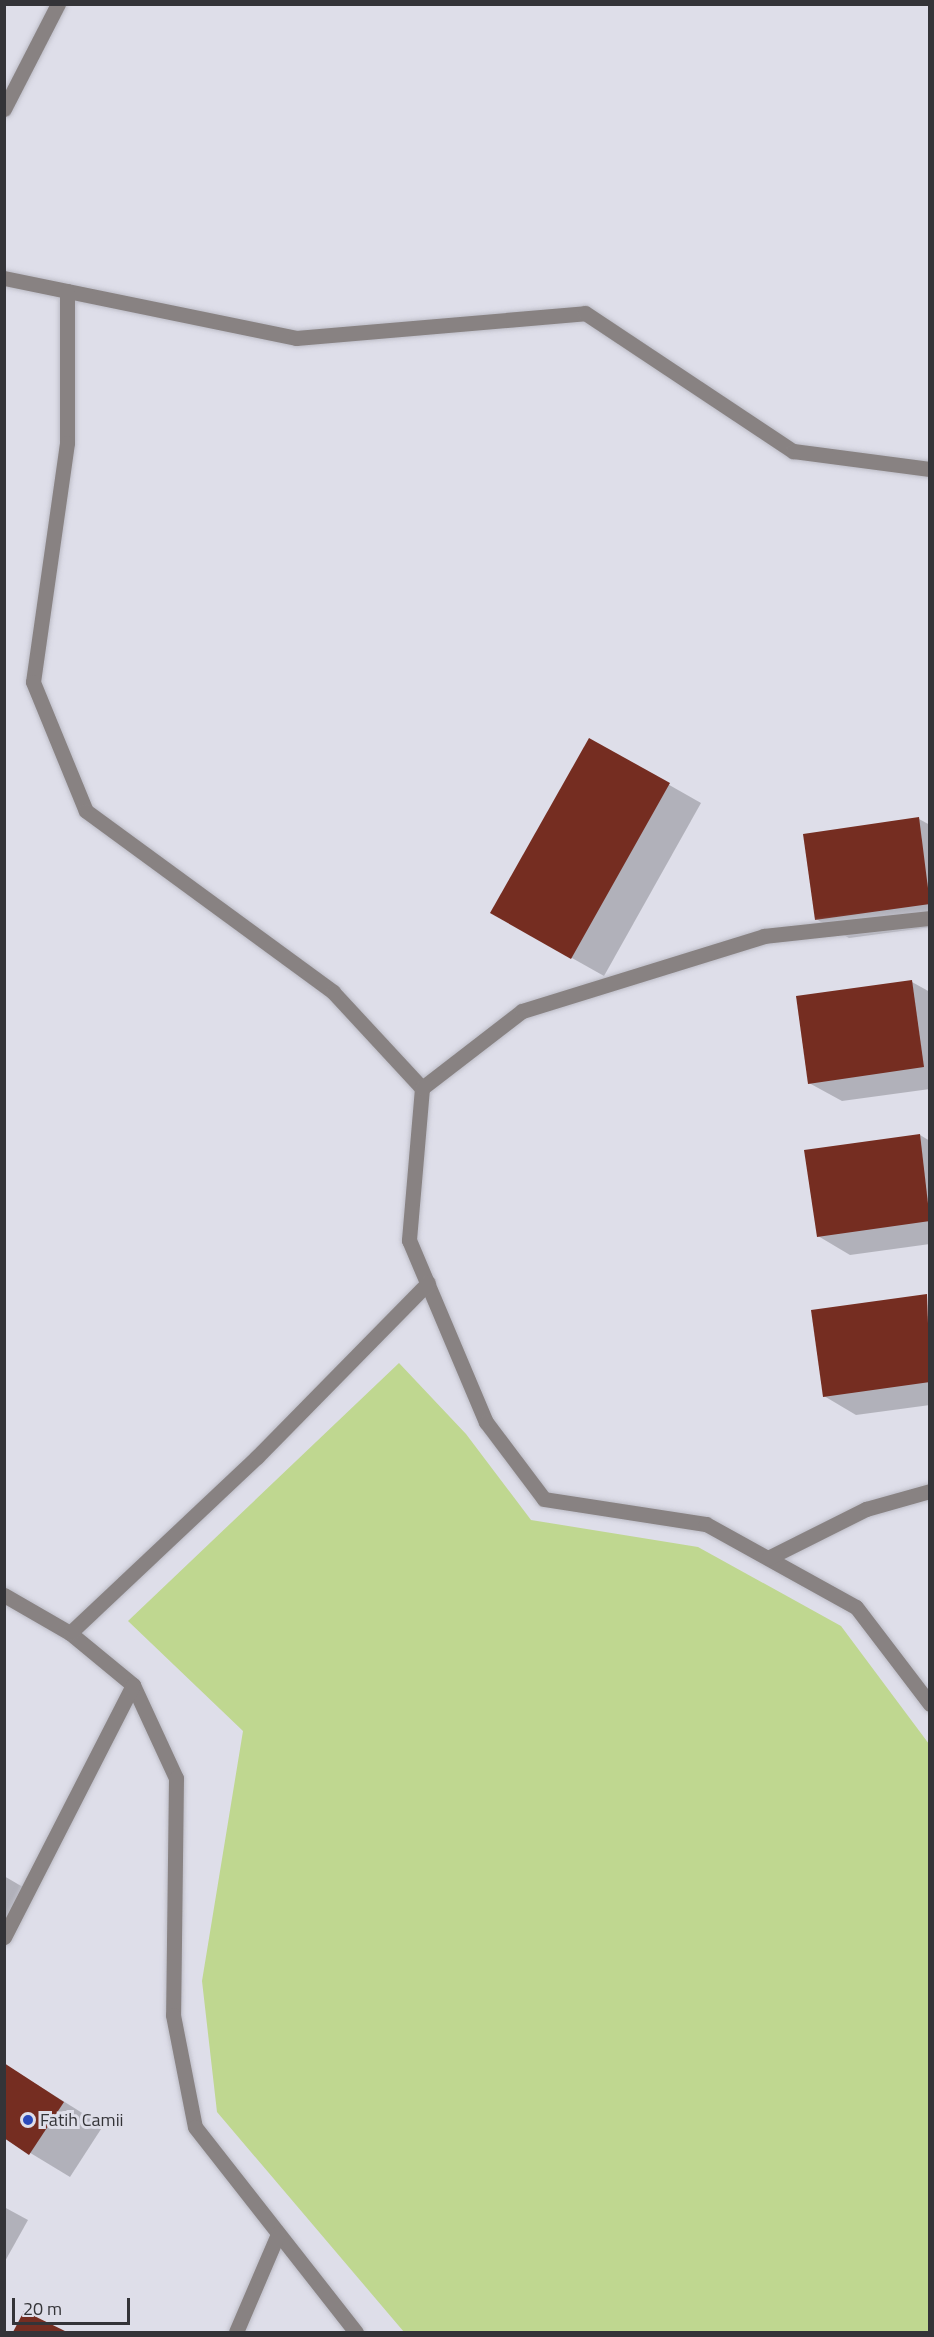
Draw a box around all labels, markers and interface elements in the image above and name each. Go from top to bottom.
place label: Fatih Camii [40,2109,124,2131]
marker: Fatih Camii [21,2113,35,2127]
scale bar [15,2286,134,2324]
text: 20 m [23,2295,62,2322]

